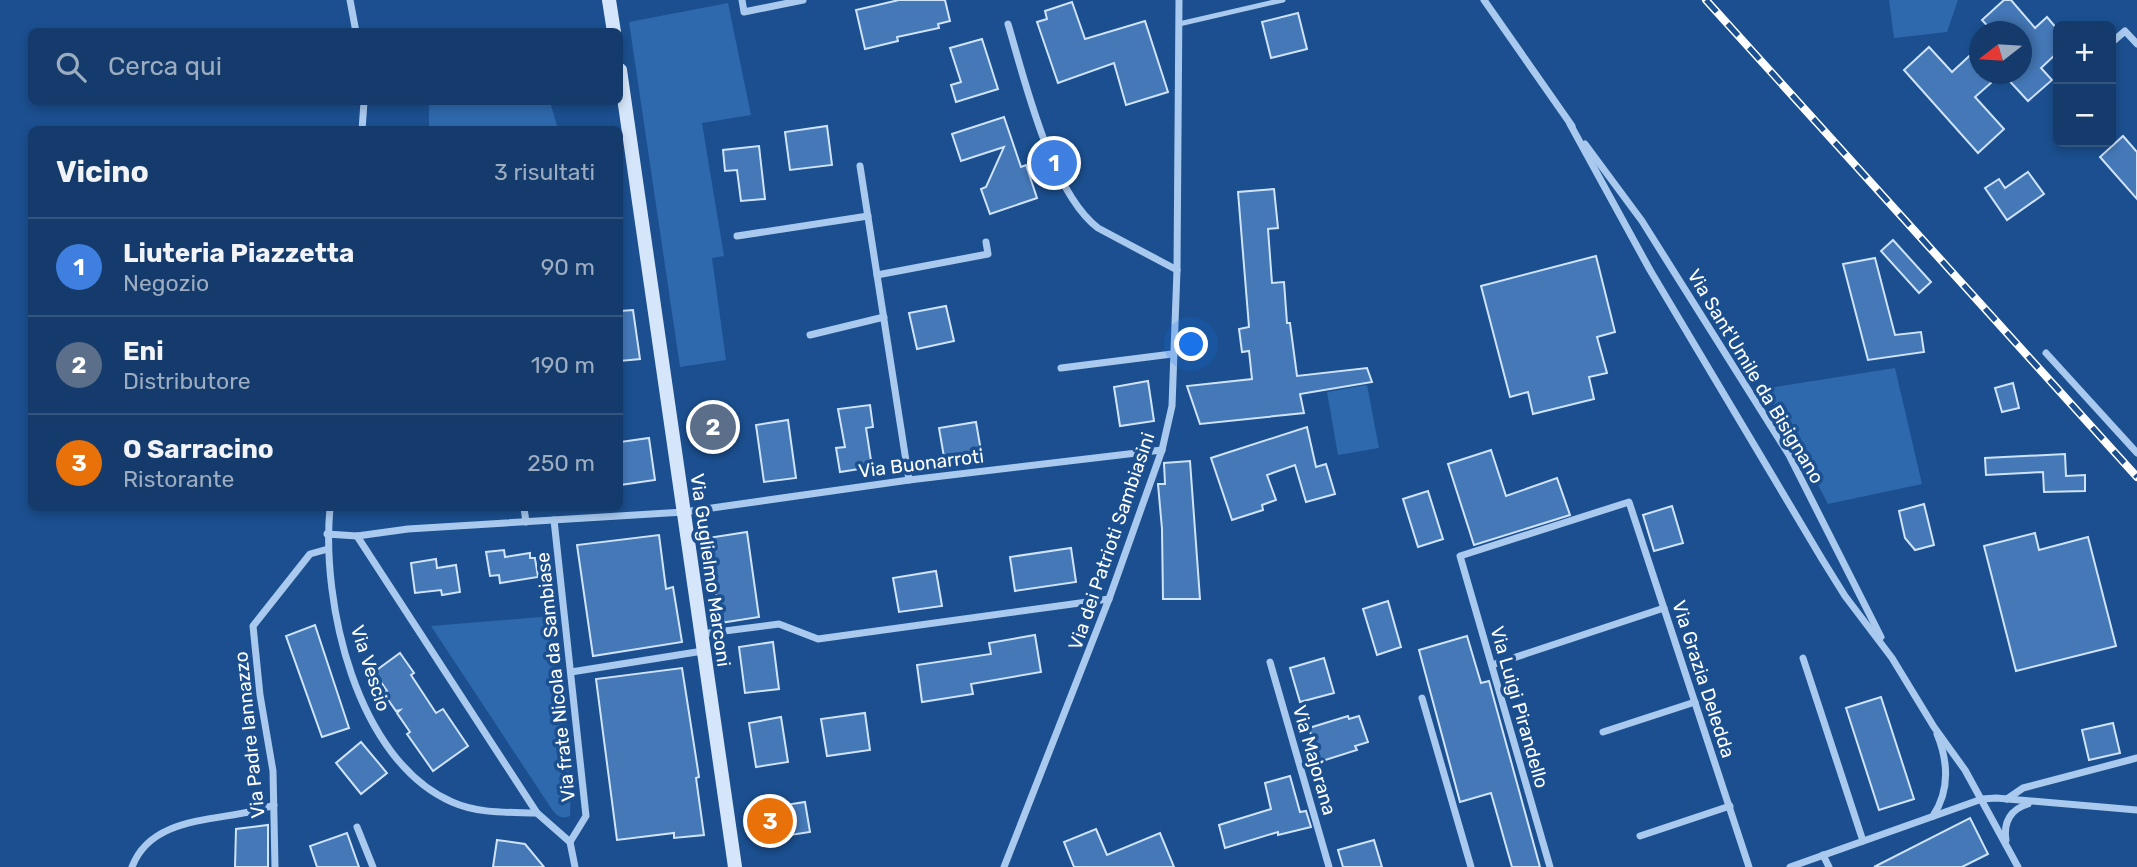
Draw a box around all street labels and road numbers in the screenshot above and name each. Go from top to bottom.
street label: Via Sant'Umile da Bisignano [1682,265,1829,488]
street label: Via dei Patrioti Sambiasini [1063,429,1160,653]
street label: Via Buonarroti [857,444,985,483]
street label: Via Guglielmo Marconi [686,472,735,668]
street label: Via frate Nicola da Sambiase [531,551,580,803]
street label: Via Grazia Deledda [1667,598,1740,761]
street label: Via Vescio [346,622,395,714]
street label: Via Luigi Pirandello [1485,624,1554,791]
street label: Via Padre Iannazzo [229,650,270,819]
street label: Via Majorana [1288,703,1341,818]

